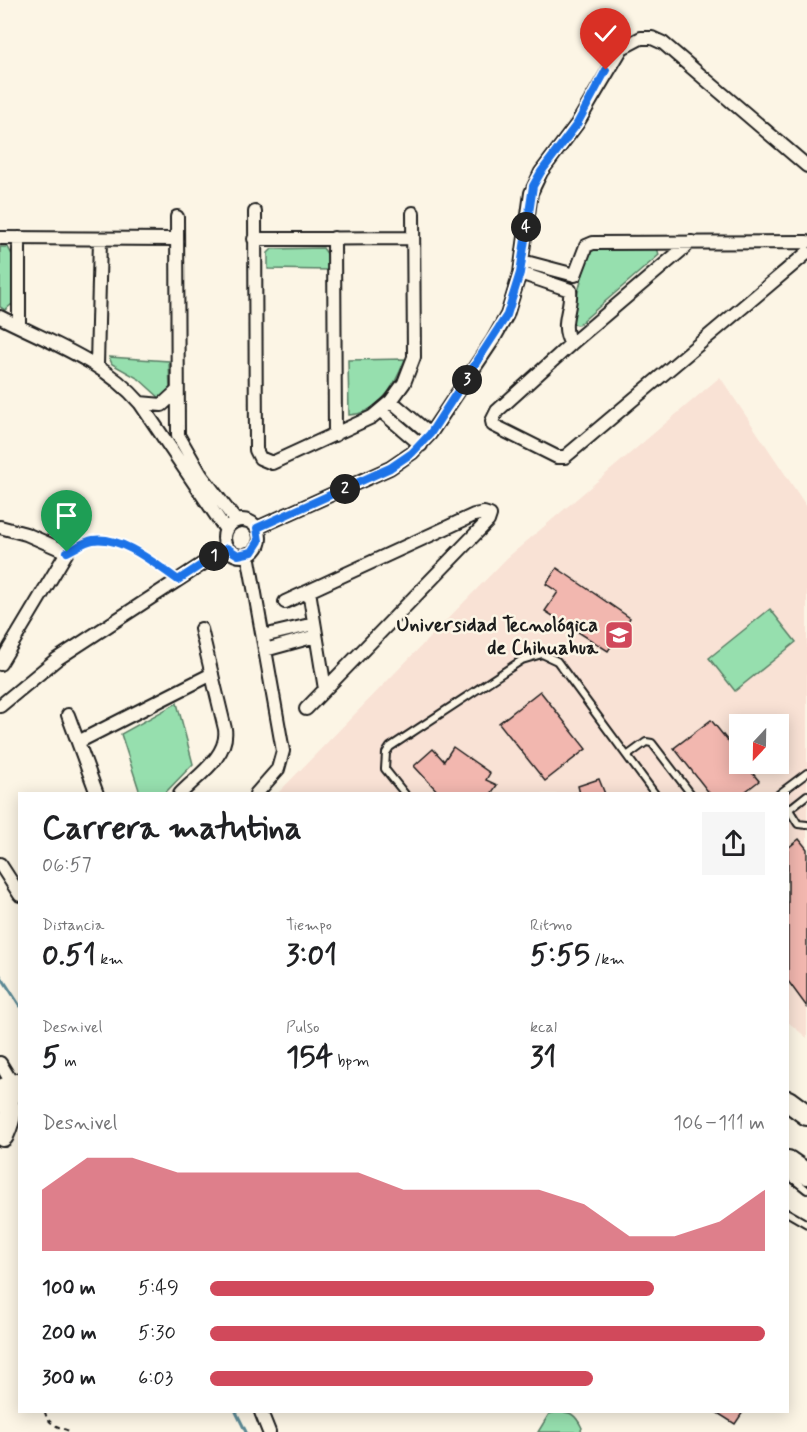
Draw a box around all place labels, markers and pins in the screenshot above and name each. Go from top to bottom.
pin [580,8,631,70]
pin: 4 [511,212,541,242]
pin: 3 [452,365,482,395]
pin: 2 [330,474,360,504]
pin [41,490,92,552]
pin: 1 [199,541,229,571]
place label: Universidad Tecnológica de Chihuahua [396,612,599,662]
school or university icon: Universidad Tecnológica de Chihuahua [603,619,635,651]

